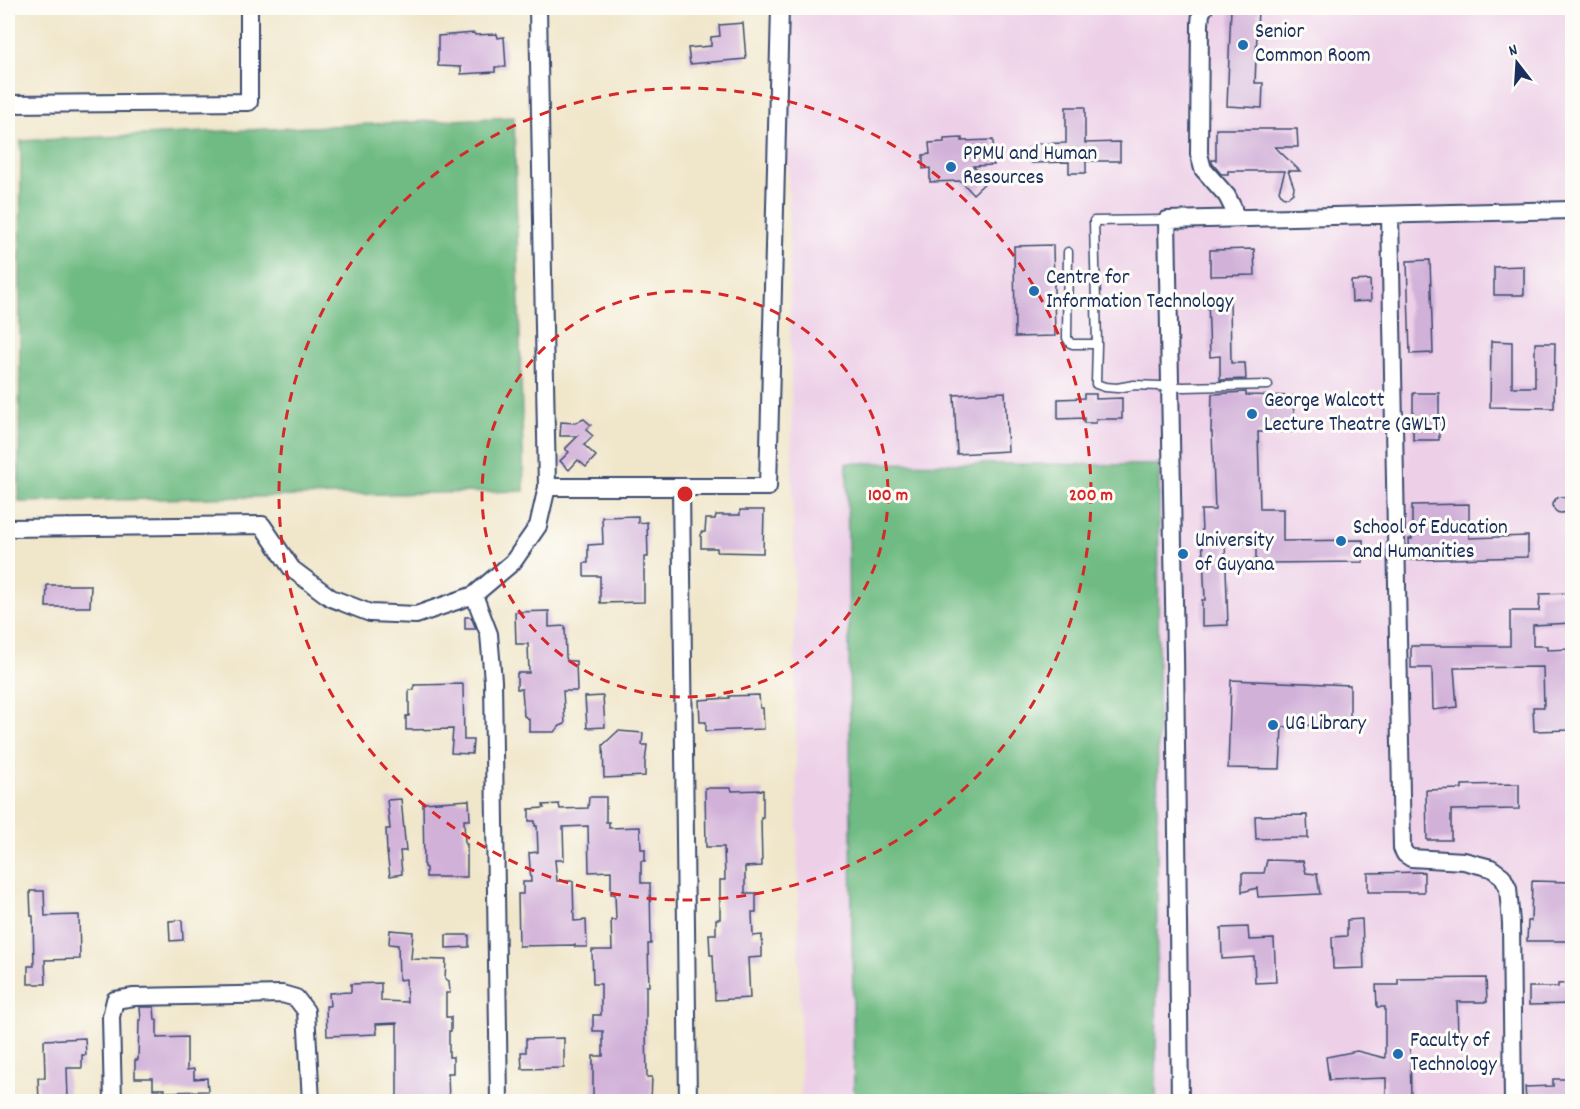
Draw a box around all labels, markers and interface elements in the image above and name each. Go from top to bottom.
place label: Senior Common Room [1255,18,1371,72]
north arrow [1487,33,1547,93]
marker: Senior Common Room [1236,38,1250,52]
text: N [1506,39,1521,63]
place label: PPMU and Human Resources [963,140,1097,194]
marker: PPMU and Human Resources [944,160,958,174]
place label: Centre for Information Technology [1046,264,1234,318]
marker: Centre for Information Technology [1027,284,1041,298]
place label: George Walcott Lecture Theatre (GWLT) [1264,387,1446,441]
marker: George Walcott Lecture Theatre (GWLT) [1245,407,1259,421]
centre of rings [675,484,695,504]
text: 100 m [868,484,908,509]
text: 200 m [1069,484,1113,509]
place label: School of Education and Humanities [1353,514,1508,568]
place label: University of Guyana [1195,527,1275,581]
marker: School of Education and Humanities [1334,534,1348,548]
marker: University of Guyana [1176,547,1190,561]
place label: UG Library [1285,710,1366,740]
marker: UG Library [1266,718,1280,732]
place label: Faculty of Technology [1410,1027,1497,1081]
marker: Faculty of Technology [1391,1047,1405,1061]

